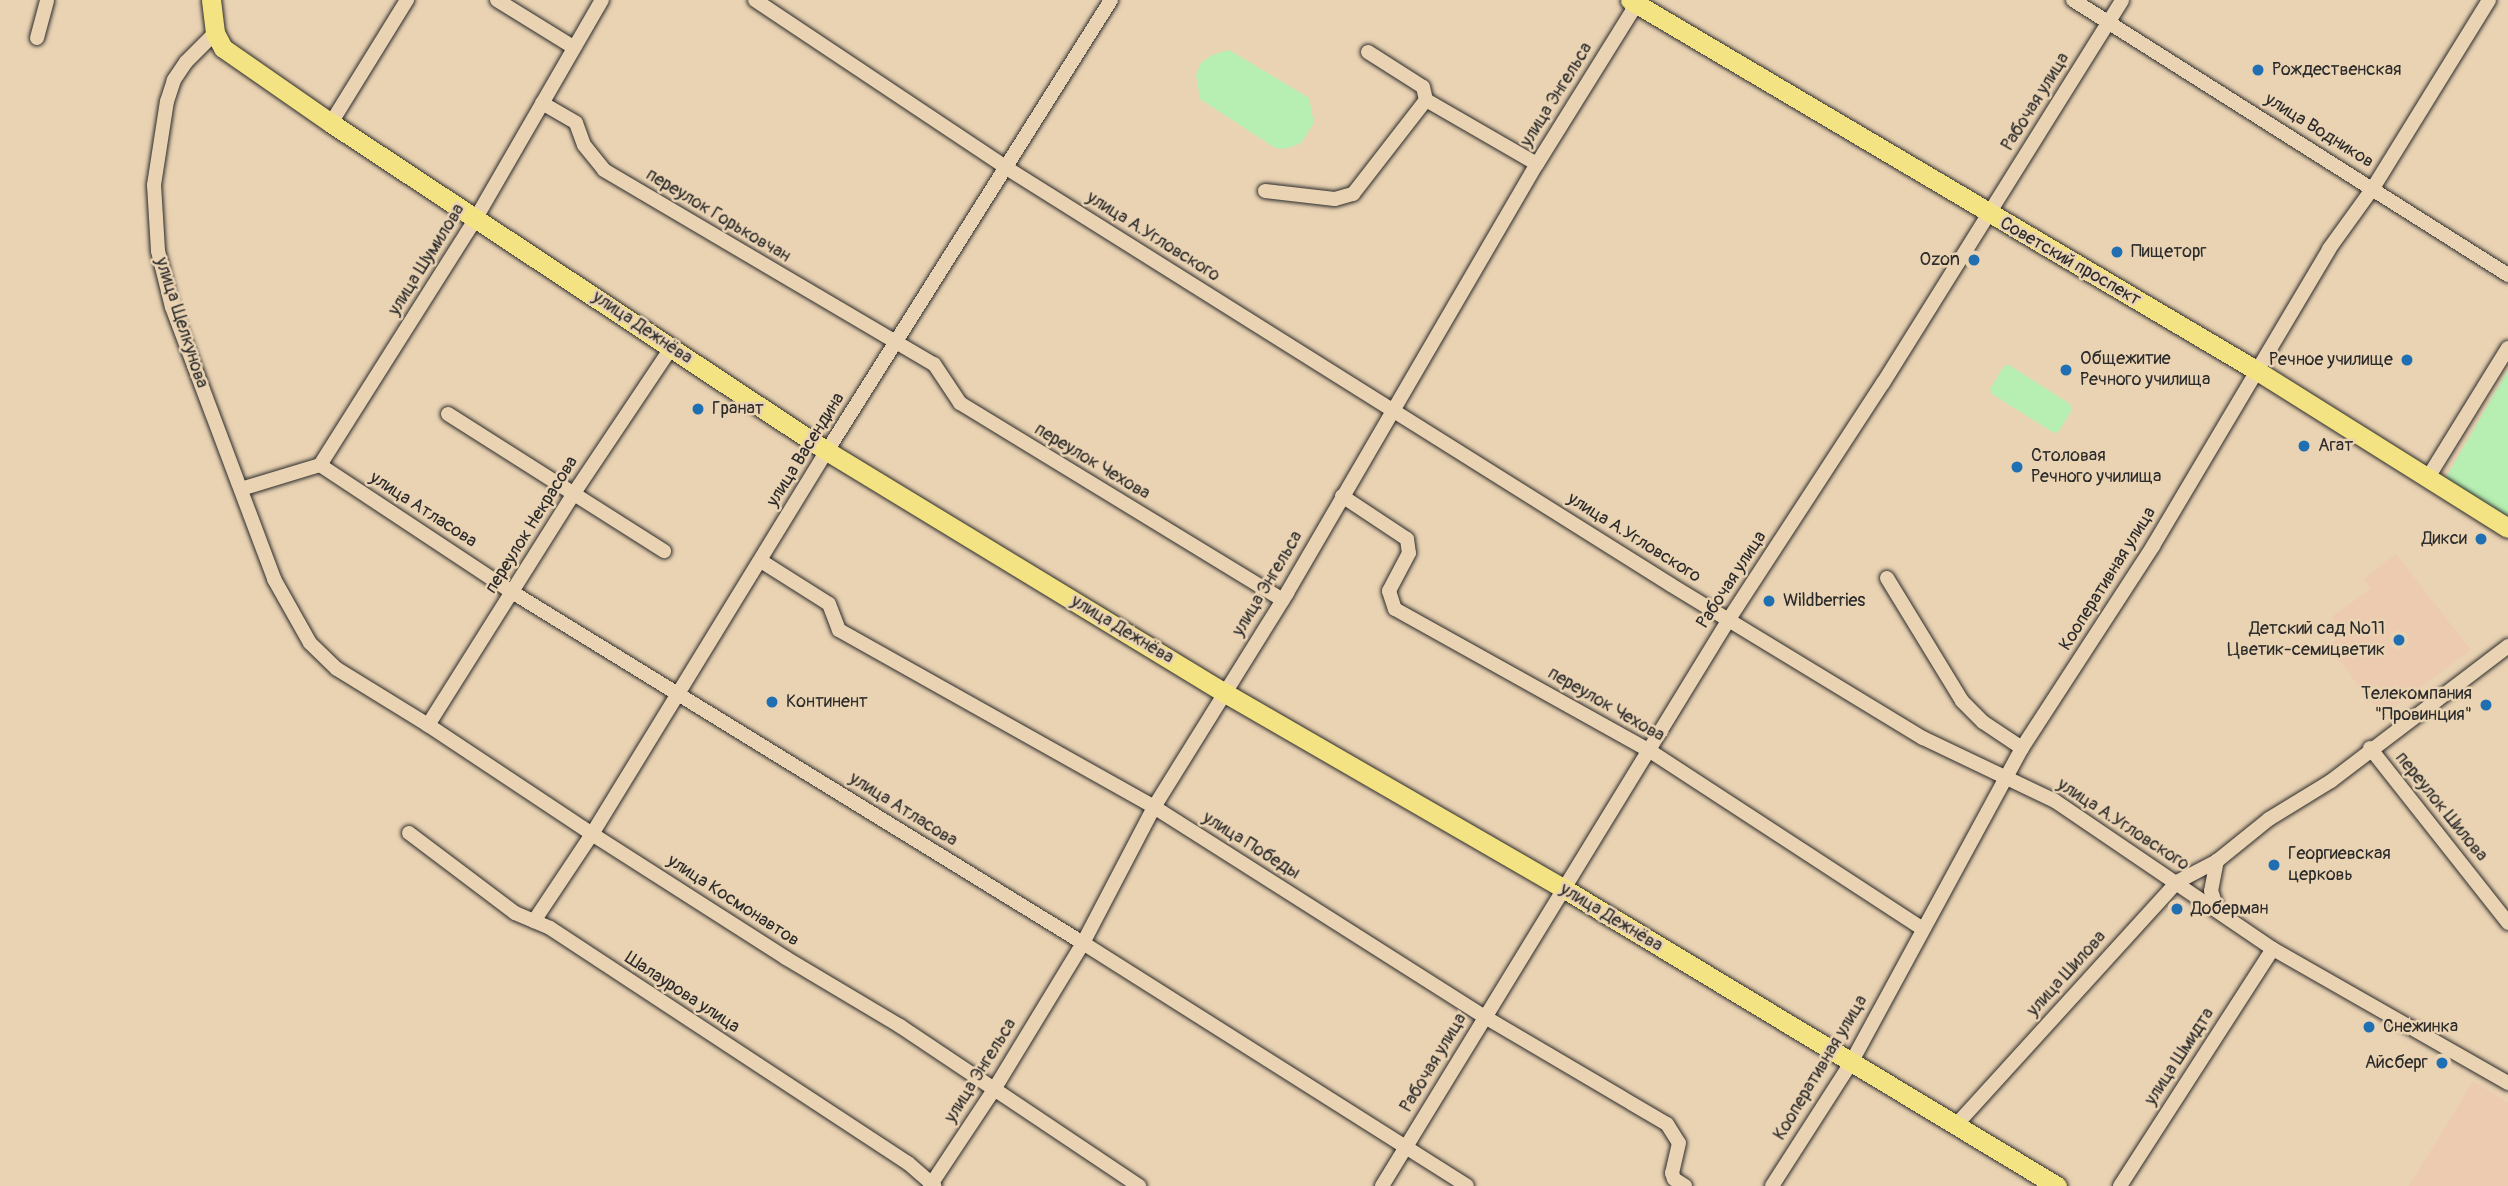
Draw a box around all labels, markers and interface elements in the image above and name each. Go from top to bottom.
street label: улица Энгельса [1516,39,1598,151]
street label: Рабочая улица [1997,49,2075,155]
place label: Рождественская [2272,59,2402,81]
marker: Рождественская [2250,62,2266,78]
street label: улица Водников [2261,89,2377,173]
street label: переулок Горьковчан [642,164,794,268]
street label: улица А.Угловского [1082,187,1224,287]
street label: улица Шумилова [384,200,470,320]
street label: Советский проспект [1996,213,2144,311]
place label: Пищеторг [2131,241,2207,263]
marker: Пищеторг [2109,244,2125,260]
place label: Ozon [1920,249,1960,271]
marker: Ozon [1966,252,1982,268]
street label: улица Щелкунова [150,255,212,391]
street label: улица Дежнёва [588,287,696,369]
place label: Общежитие Речного училища [2080,349,2210,392]
place label: Речное училище [2269,349,2393,371]
marker: Речное училище [2399,352,2415,368]
marker: Общежитие Речного училища [2058,362,2074,378]
street label: улица Васендина [762,389,850,511]
place label: Гранат [712,398,764,420]
marker: Гранат [690,401,706,417]
street label: переулок Чехова [1030,419,1154,505]
place label: Агат [2318,435,2353,457]
marker: Агат [2296,438,2312,454]
place label: Столовая Речного училища [2031,446,2161,489]
street label: переулок Некрасова [481,452,583,598]
marker: Столовая Речного училища [2009,459,2025,475]
street label: улица Атласова [365,467,481,553]
street label: улица А.Угловского [1563,488,1705,588]
street label: Кооперативная улица [2055,503,2161,655]
street label: Рабочая улица [1693,527,1771,633]
street label: улица Энгельса [1228,528,1308,640]
place label: Дикси [2422,528,2467,550]
marker: Дикси [2473,531,2489,547]
place label: Wildberries [1783,590,1865,612]
street label: улица Дежнёва [1067,591,1177,669]
marker: Wildberries [1761,593,1777,609]
place label: Детский сад №11 Цветик-семицветик [2227,619,2385,662]
marker: Детский сад №11 Цветик-семицветик [2391,632,2407,648]
street label: переулок Чехова [1544,663,1668,747]
place label: Телекомпания "Провинция" [2361,684,2472,726]
place label: Континент [786,691,868,713]
marker: Континент [764,694,780,710]
marker: Телекомпания "Провинция" [2478,697,2494,713]
street label: переулок Шилова [2390,748,2492,866]
street label: улица Атласова [845,768,961,852]
street label: улица А.Угловского [2053,774,2193,876]
street label: улица Победы [1198,807,1304,885]
place label: Георгиевская церковь [2288,844,2391,886]
street label: улица Космонавтов [663,850,803,952]
marker: Георгиевская церковь [2266,857,2282,873]
street label: улица Дежнёва [1556,879,1666,957]
place label: Доберман [2191,898,2268,920]
marker: Доберман [2169,901,2185,917]
street label: улица Шилова [2023,927,2111,1021]
street label: Шалаурова улица [620,948,744,1038]
street label: Кооперативная улица [1769,992,1873,1144]
street label: улица Шмидта [2141,1004,2219,1110]
street label: Рабочая улица [1396,1010,1472,1116]
street label: улица Энгельса [940,1015,1022,1127]
place label: Снежинка [2383,1016,2458,1038]
marker: Снежинка [2361,1019,2377,1035]
place label: Айсберг [2365,1052,2428,1074]
marker: Айсберг [2434,1055,2450,1071]

